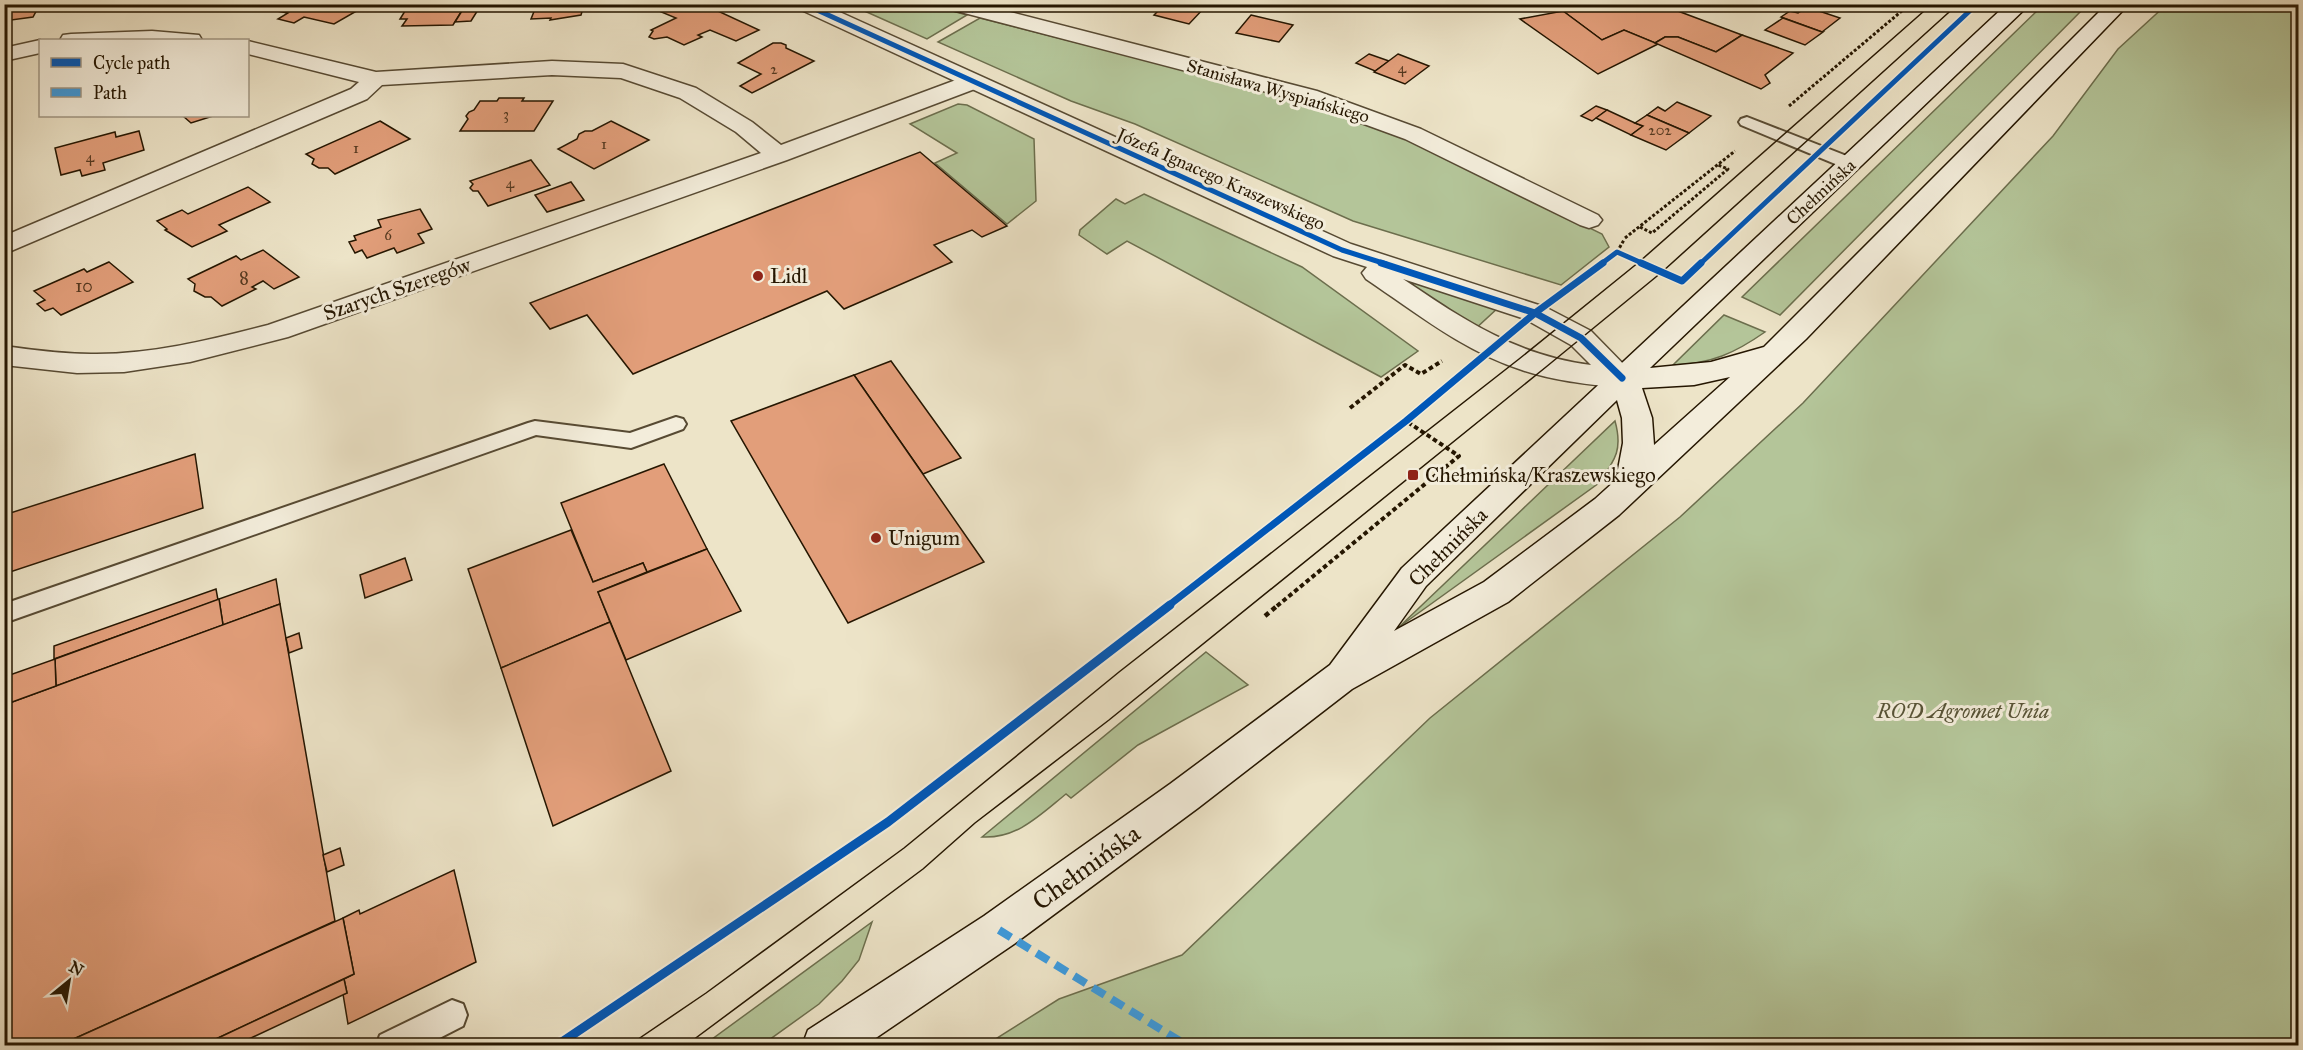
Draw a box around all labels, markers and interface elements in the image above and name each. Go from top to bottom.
legend [39,39,249,117]
text: Cycle path [93,52,170,74]
street label: Stanisława Wyspiańskiego [1184,54,1372,129]
house number: 4 [1398,59,1407,77]
house number: 2 [770,60,778,78]
text: Path [93,82,127,104]
house number: 3 [503,105,509,123]
house number: 202 [1648,121,1672,139]
street label: Józefa Ignacego Kraszewskiego [1111,122,1328,236]
house number: 1 [601,135,607,153]
house number: 1 [353,139,359,157]
house number: 4 [86,148,95,166]
street label: Chełmińska [1782,154,1861,230]
house number: 4 [506,174,515,192]
house number: 6 [384,226,393,244]
street label: Szarych Szeregów [320,251,475,326]
place label: Lidl [770,263,808,289]
house number: 8 [239,267,249,289]
marker: Lidl [751,269,765,283]
house number: 10 [75,275,93,297]
place label: Chełmińska/Kraszewskiego [1425,462,1656,488]
marker: Chełmińska/Kraszewskiego [1406,468,1420,482]
street label: Chełmińska [1403,502,1493,592]
place label: Unigum [888,525,960,551]
marker: Unigum [869,531,883,545]
park label: ROD Agromet Unia [1876,698,2049,724]
street label: Chełmińska [1026,817,1146,917]
north arrow [39,951,99,1011]
text: N [66,957,87,980]

